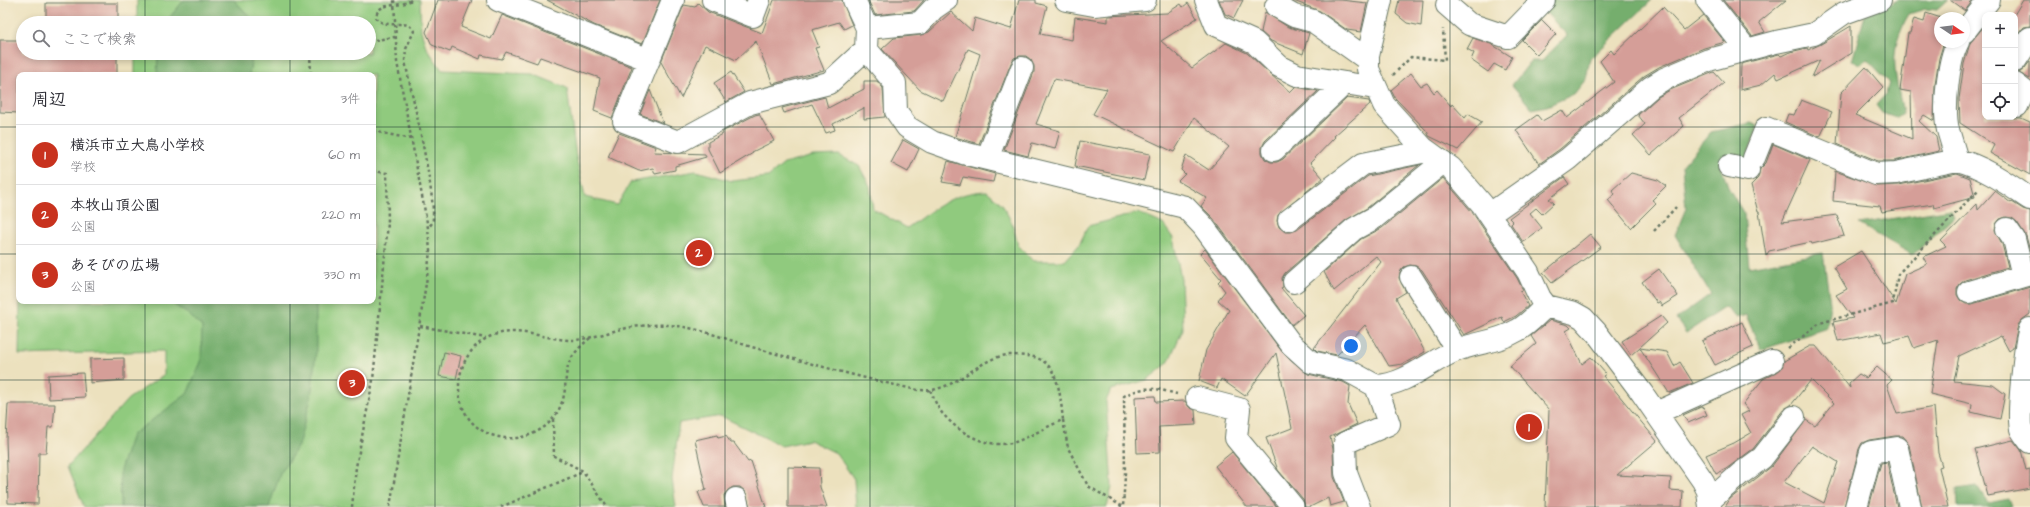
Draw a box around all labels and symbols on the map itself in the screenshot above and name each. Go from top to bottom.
north arrow [1934,12,1970,48]
pin: 2 [686,238,712,268]
your location [1341,336,1361,356]
pin: 3 [339,368,365,398]
pin: 1 [1516,412,1542,442]

